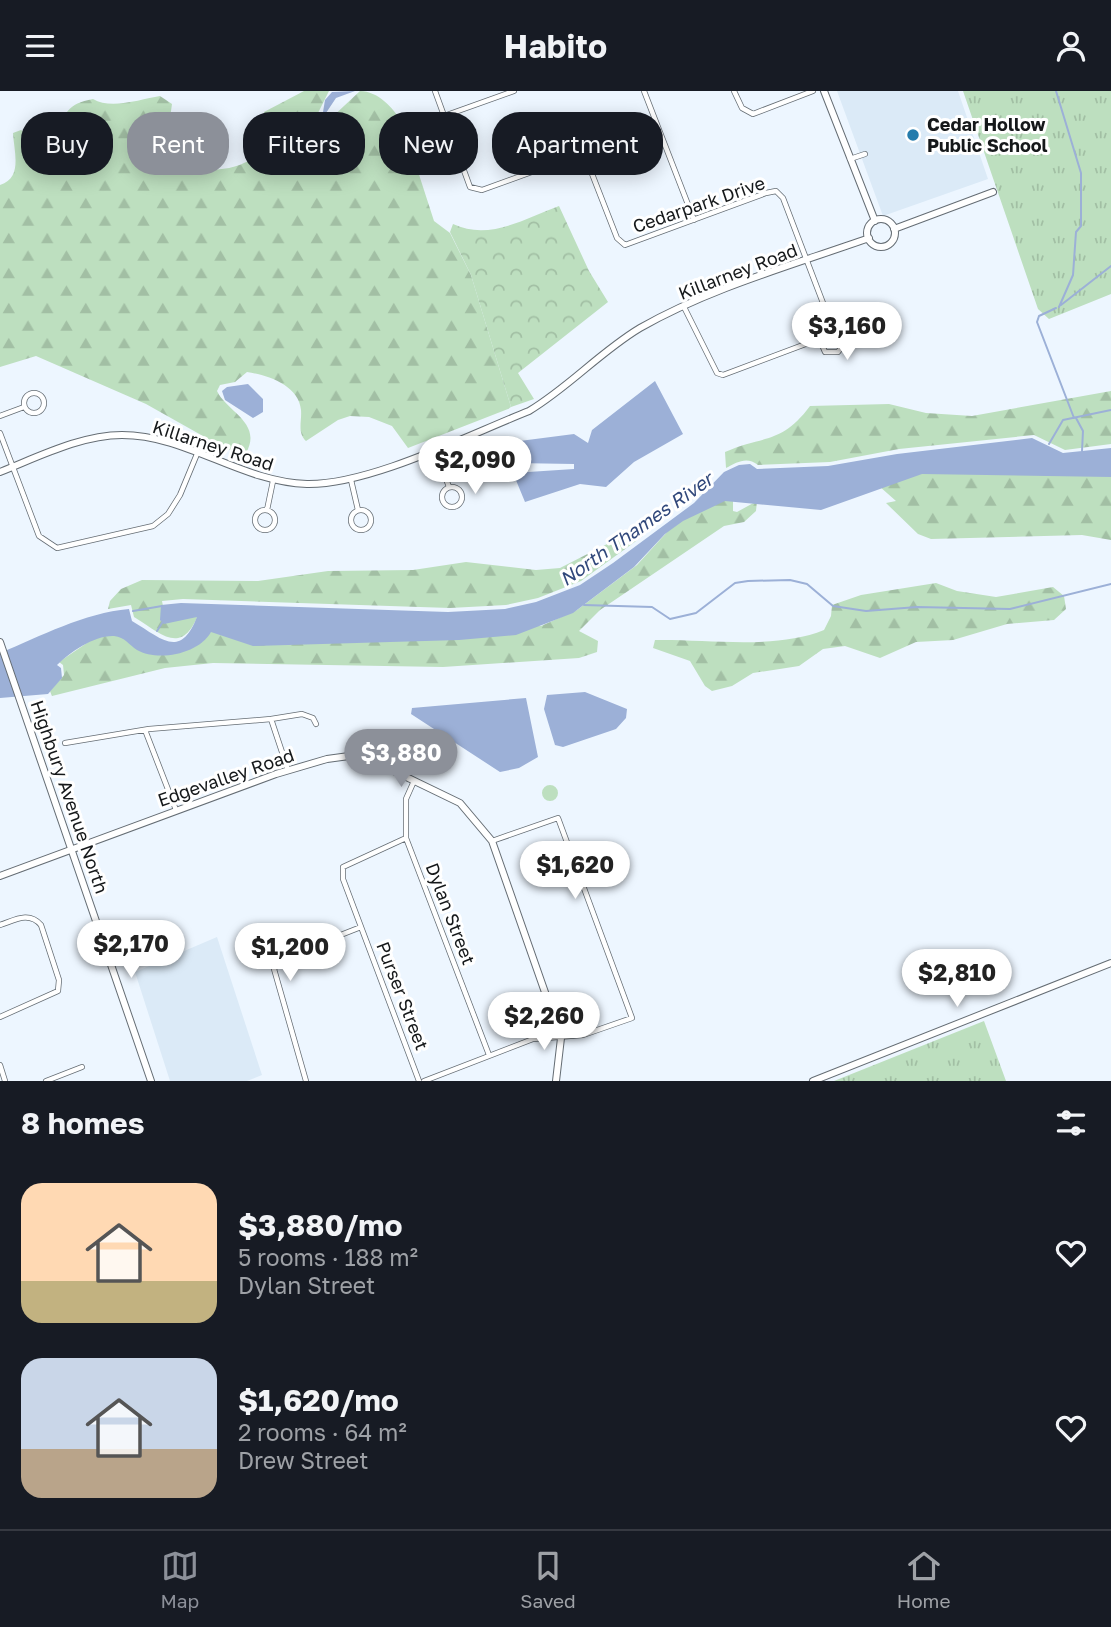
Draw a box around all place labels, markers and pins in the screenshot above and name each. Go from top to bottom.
place label: Cedar Hollow Public School [927,113,1048,156]
marker: Cedar Hollow Public School [905,127,921,143]
pin: $3,160 [790,303,904,362]
pin: $2,090 [418,437,532,496]
pin: $3,880 [344,729,458,789]
pin: $1,620 [518,841,632,901]
pin: $2,170 [74,921,188,980]
pin: $1,200 [233,923,347,983]
pin: $2,810 [900,949,1014,1009]
pin: $2,260 [487,993,601,1052]

